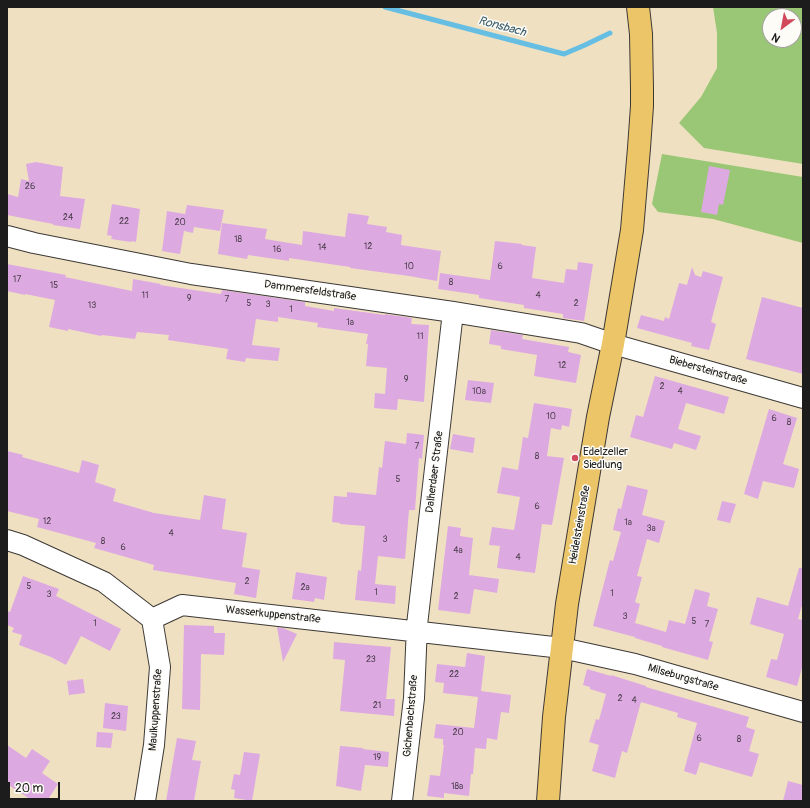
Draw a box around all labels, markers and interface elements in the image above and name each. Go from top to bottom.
north arrow [762,8,802,48]
water label: Ronsbach [477,14,527,40]
text: N [769,30,783,45]
house number: 26 [25,182,35,192]
house number: 24 [63,213,73,223]
house number: 22 [119,217,129,227]
house number: 20 [174,218,186,228]
house number: 18 [234,235,242,245]
house number: 12 [364,242,372,252]
house number: 14 [318,243,326,253]
house number: 16 [273,245,281,255]
house number: 10 [404,262,414,272]
house number: 6 [497,262,503,272]
house number: 17 [13,275,21,285]
street label: Dammersfeldstraße [263,278,357,304]
house number: 8 [449,278,453,288]
house number: 15 [50,281,58,291]
house number: 11 [141,291,149,301]
house number: 4 [535,291,541,301]
house number: 9 [187,294,191,304]
house number: 7 [225,295,229,305]
house number: 5 [247,299,251,309]
house number: 2 [573,299,579,309]
house number: 3 [265,300,271,310]
house number: 13 [88,301,96,311]
house number: 1 [289,305,293,315]
house number: 1a [346,318,354,328]
house number: 11 [416,332,424,342]
street label: Biebersteinstraße [667,354,749,388]
house number: 12 [558,361,566,371]
house number: 9 [404,375,408,385]
house number: 2 [659,382,665,392]
house number: 10a [472,387,486,397]
house number: 4 [677,387,683,397]
house number: 10 [546,412,556,422]
house number: 6 [771,414,777,424]
house number: 8 [787,418,791,428]
street label: Dalherdaer Straße [423,430,447,514]
house number: 7 [415,442,419,452]
place label: Edelzeller Siedlung [583,445,628,471]
house number: 8 [535,452,539,462]
marker: Edelzeller Siedlung [570,453,580,463]
house number: 5 [396,475,400,485]
street label: Heidelsteinstraße [567,485,593,565]
house number: 6 [534,502,540,512]
house number: 12 [43,517,51,527]
house number: 1a [624,518,632,528]
house number: 3a [646,524,656,534]
house number: 4 [168,529,174,539]
house number: 3 [382,535,388,545]
house number: 8 [101,537,105,547]
house number: 6 [120,543,126,553]
house number: 4a [453,546,463,556]
house number: 4 [515,553,521,563]
house number: 2 [244,577,250,587]
house number: 5 [27,582,31,592]
house number: 2a [300,583,310,593]
house number: 1 [374,588,378,598]
house number: 1 [610,589,614,599]
house number: 3 [46,590,52,600]
house number: 2 [453,592,459,602]
street label: Wasserkuppenstraße [225,603,321,627]
house number: 3 [622,612,628,622]
house number: 5 [692,617,696,627]
house number: 1 [93,619,97,629]
house number: 7 [705,620,709,630]
house number: 23 [366,655,376,665]
street label: Milseburgstraße [646,662,720,694]
street label: Maulkuppenstraße [147,668,165,752]
house number: 22 [449,670,459,680]
street label: Gichenbachstraße [401,674,421,758]
house number: 2 [617,694,623,704]
house number: 4 [631,696,637,706]
house number: 21 [373,701,381,711]
house number: 23 [111,712,121,722]
house number: 20 [452,728,464,738]
house number: 6 [696,734,702,744]
house number: 8 [737,735,741,745]
house number: 19 [373,753,381,763]
scale bar [10,774,62,800]
text: 20 m [15,781,43,796]
house number: 18a [451,782,463,792]

